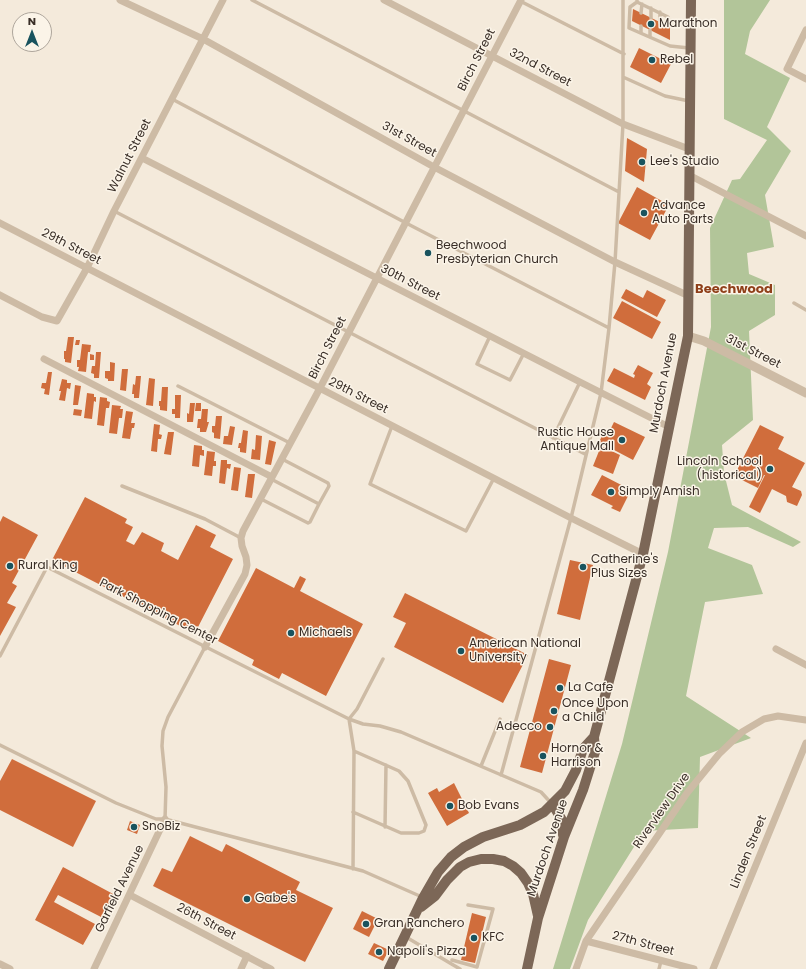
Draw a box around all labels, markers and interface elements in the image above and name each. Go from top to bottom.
north arrow [12,12,52,52]
text: N [28,13,36,29]
place label: Marathon [659,17,717,31]
marker: Marathon [646,19,656,29]
street label: Birch Street [455,26,499,94]
street label: 32nd Street [507,46,573,90]
place label: Rebel [660,53,693,67]
marker: Rebel [647,55,657,65]
street label: Walnut Street [105,117,155,195]
street label: 31st Street [379,119,439,161]
place label: Lee's Studio [650,155,719,169]
marker: Lee's Studio [637,157,647,167]
place label: Advance Auto Parts [652,199,713,227]
marker: Advance Auto Parts [639,208,649,218]
street label: 29th Street [39,226,103,268]
place label: Beechwood Presbyterian Church [436,239,558,267]
marker: Beechwood Presbyterian Church [423,248,433,258]
street label: 30th Street [378,262,442,304]
district label: Beechwood [695,282,773,298]
street label: Birch Street [306,314,350,382]
street label: Murdoch Avenue [647,332,681,434]
street label: 31st Street [723,332,783,372]
street label: 29th Street [326,375,390,417]
place label: Rustic House Antique Mall [538,426,614,454]
marker: Rustic House Antique Mall [617,435,627,445]
place label: Lincoln School (historical) [677,455,762,483]
marker: Lincoln School (historical) [765,464,775,474]
place label: Simply Amish [619,485,700,499]
marker: Simply Amish [606,487,616,497]
place label: Catherine's Plus Sizes [591,553,659,581]
place label: Rural King [18,559,78,573]
marker: Rural King [5,561,15,571]
marker: Catherine's Plus Sizes [578,562,588,572]
street label: Park Shopping Center [97,576,219,648]
place label: Michaels [299,626,352,640]
marker: Michaels [286,628,296,638]
place label: American National University [469,637,581,665]
marker: American National University [456,646,466,656]
place label: La Cafe [568,681,613,695]
marker: La Cafe [555,683,565,693]
place label: Once Upon a Child [562,697,629,725]
marker: Once Upon a Child [549,706,559,716]
place label: Adecco [496,720,542,734]
marker: Adecco [545,722,555,732]
place label: Hornor & Harrison [551,742,603,770]
marker: Hornor & Harrison [538,751,548,761]
street label: Riverview Drive [631,770,693,852]
street label: Murdoch Avenue [525,798,571,898]
place label: Bob Evans [458,799,519,813]
marker: Bob Evans [445,801,455,811]
street label: Linden Street [728,813,770,891]
place label: SnoBiz [142,820,180,834]
marker: SnoBiz [129,822,139,832]
street label: Garfield Avenue [93,843,147,935]
place label: Gabe's [255,892,296,906]
marker: Gabe's [242,894,252,904]
street label: 26th Street [174,900,238,944]
place label: Gran Ranchero [374,917,464,931]
marker: Gran Ranchero [361,919,371,929]
street label: 27th Street [610,929,676,959]
place label: KFC [482,931,504,945]
marker: KFC [469,933,479,943]
place label: Napoli's Pizza [387,945,466,959]
marker: Napoli's Pizza [374,947,384,957]

